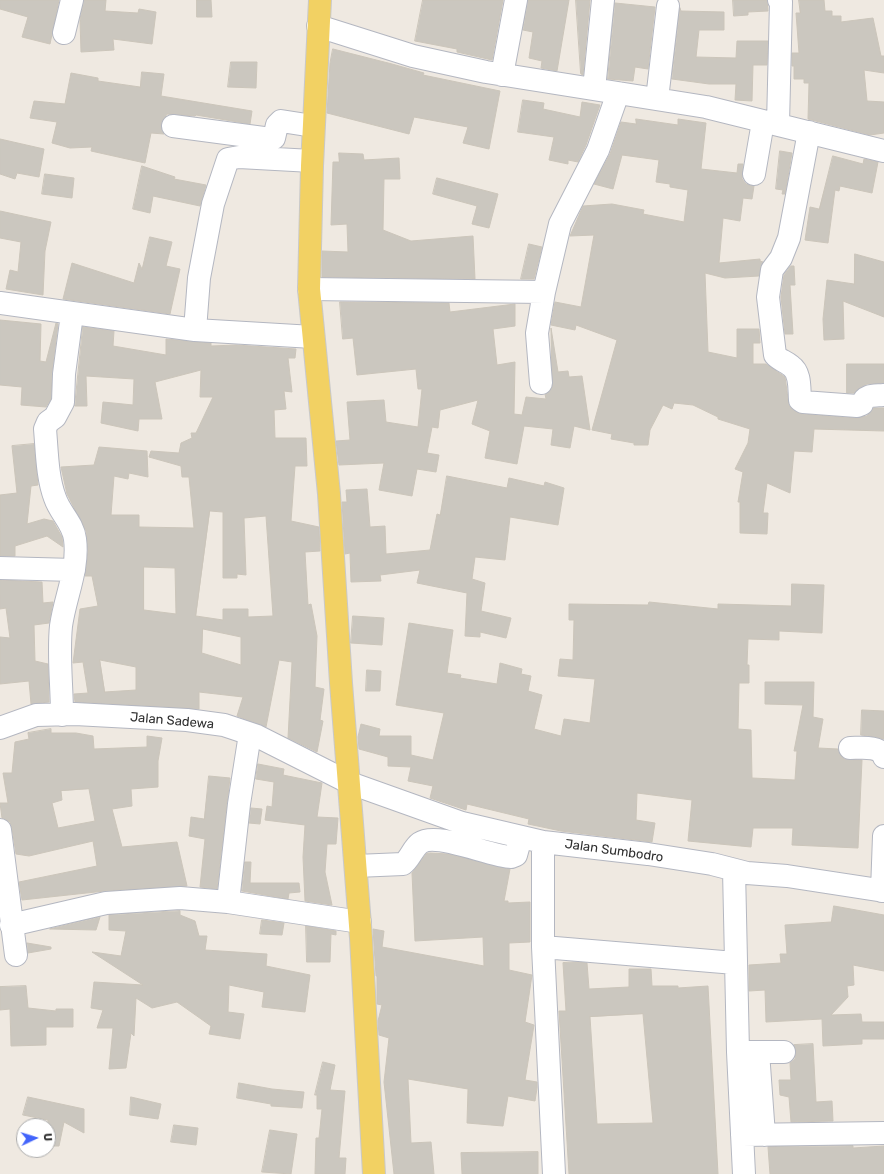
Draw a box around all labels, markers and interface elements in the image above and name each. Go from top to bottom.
street label: Jalan Sadewa [129,710,215,732]
street label: Jalan Sumbodro [564,836,664,866]
north arrow [16,1118,56,1158]
text: U [41,1133,54,1142]

